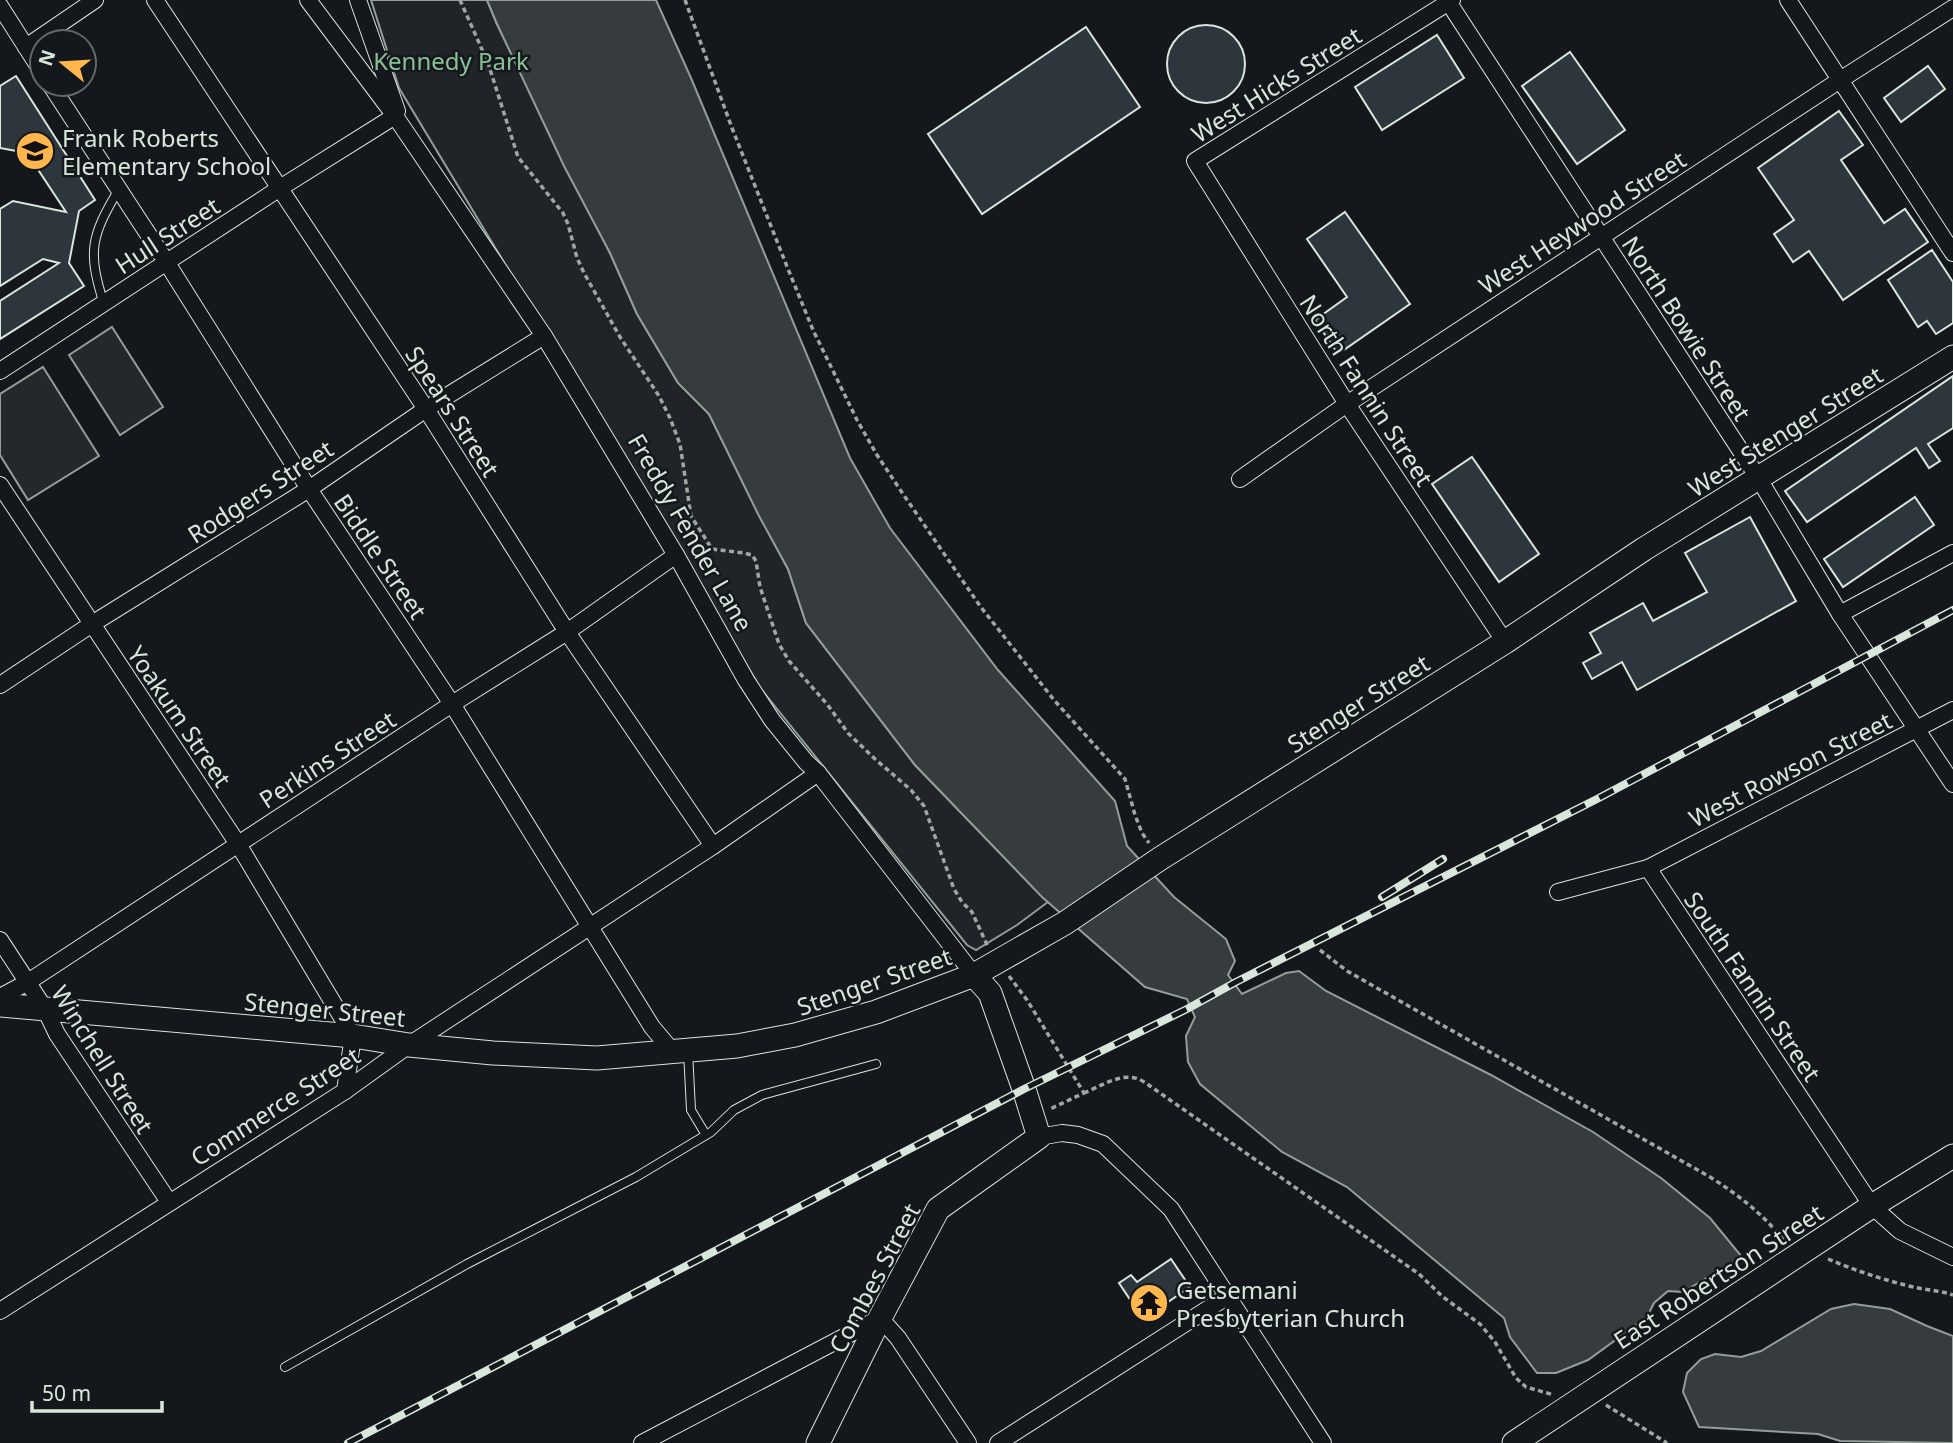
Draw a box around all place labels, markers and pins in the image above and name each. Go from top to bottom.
place label: Frank Roberts Elementary School [62,121,271,182]
school or university icon: Frank Roberts Elementary School [14,130,56,172]
place label: Getsemani Presbyterian Church [1176,1273,1405,1334]
temple icon: Getsemani Presbyterian Church [1128,1282,1170,1324]

